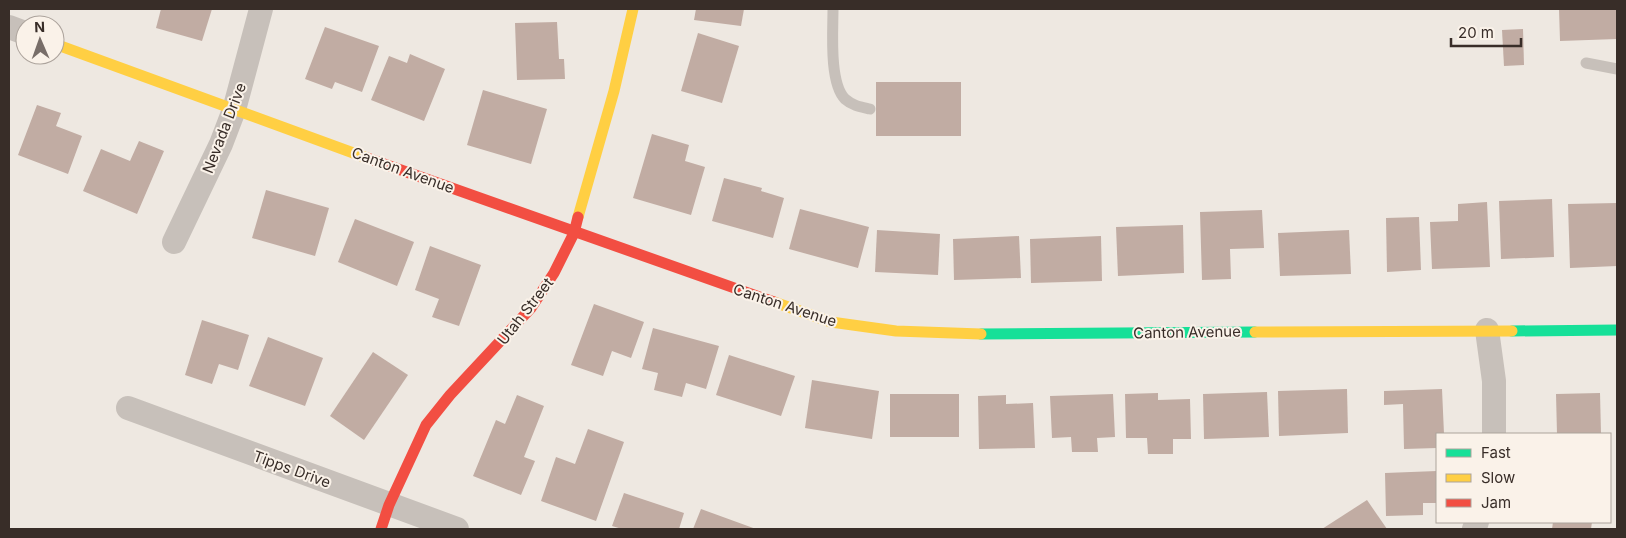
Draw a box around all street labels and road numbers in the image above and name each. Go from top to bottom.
street label: Nevada Drive [198,80,250,176]
street label: Canton Avenue [349,143,457,197]
street label: Utah Street [493,274,557,348]
street label: Canton Avenue [731,279,839,331]
street label: Canton Avenue [1133,322,1241,342]
street label: Tipps Drive [251,446,333,492]

